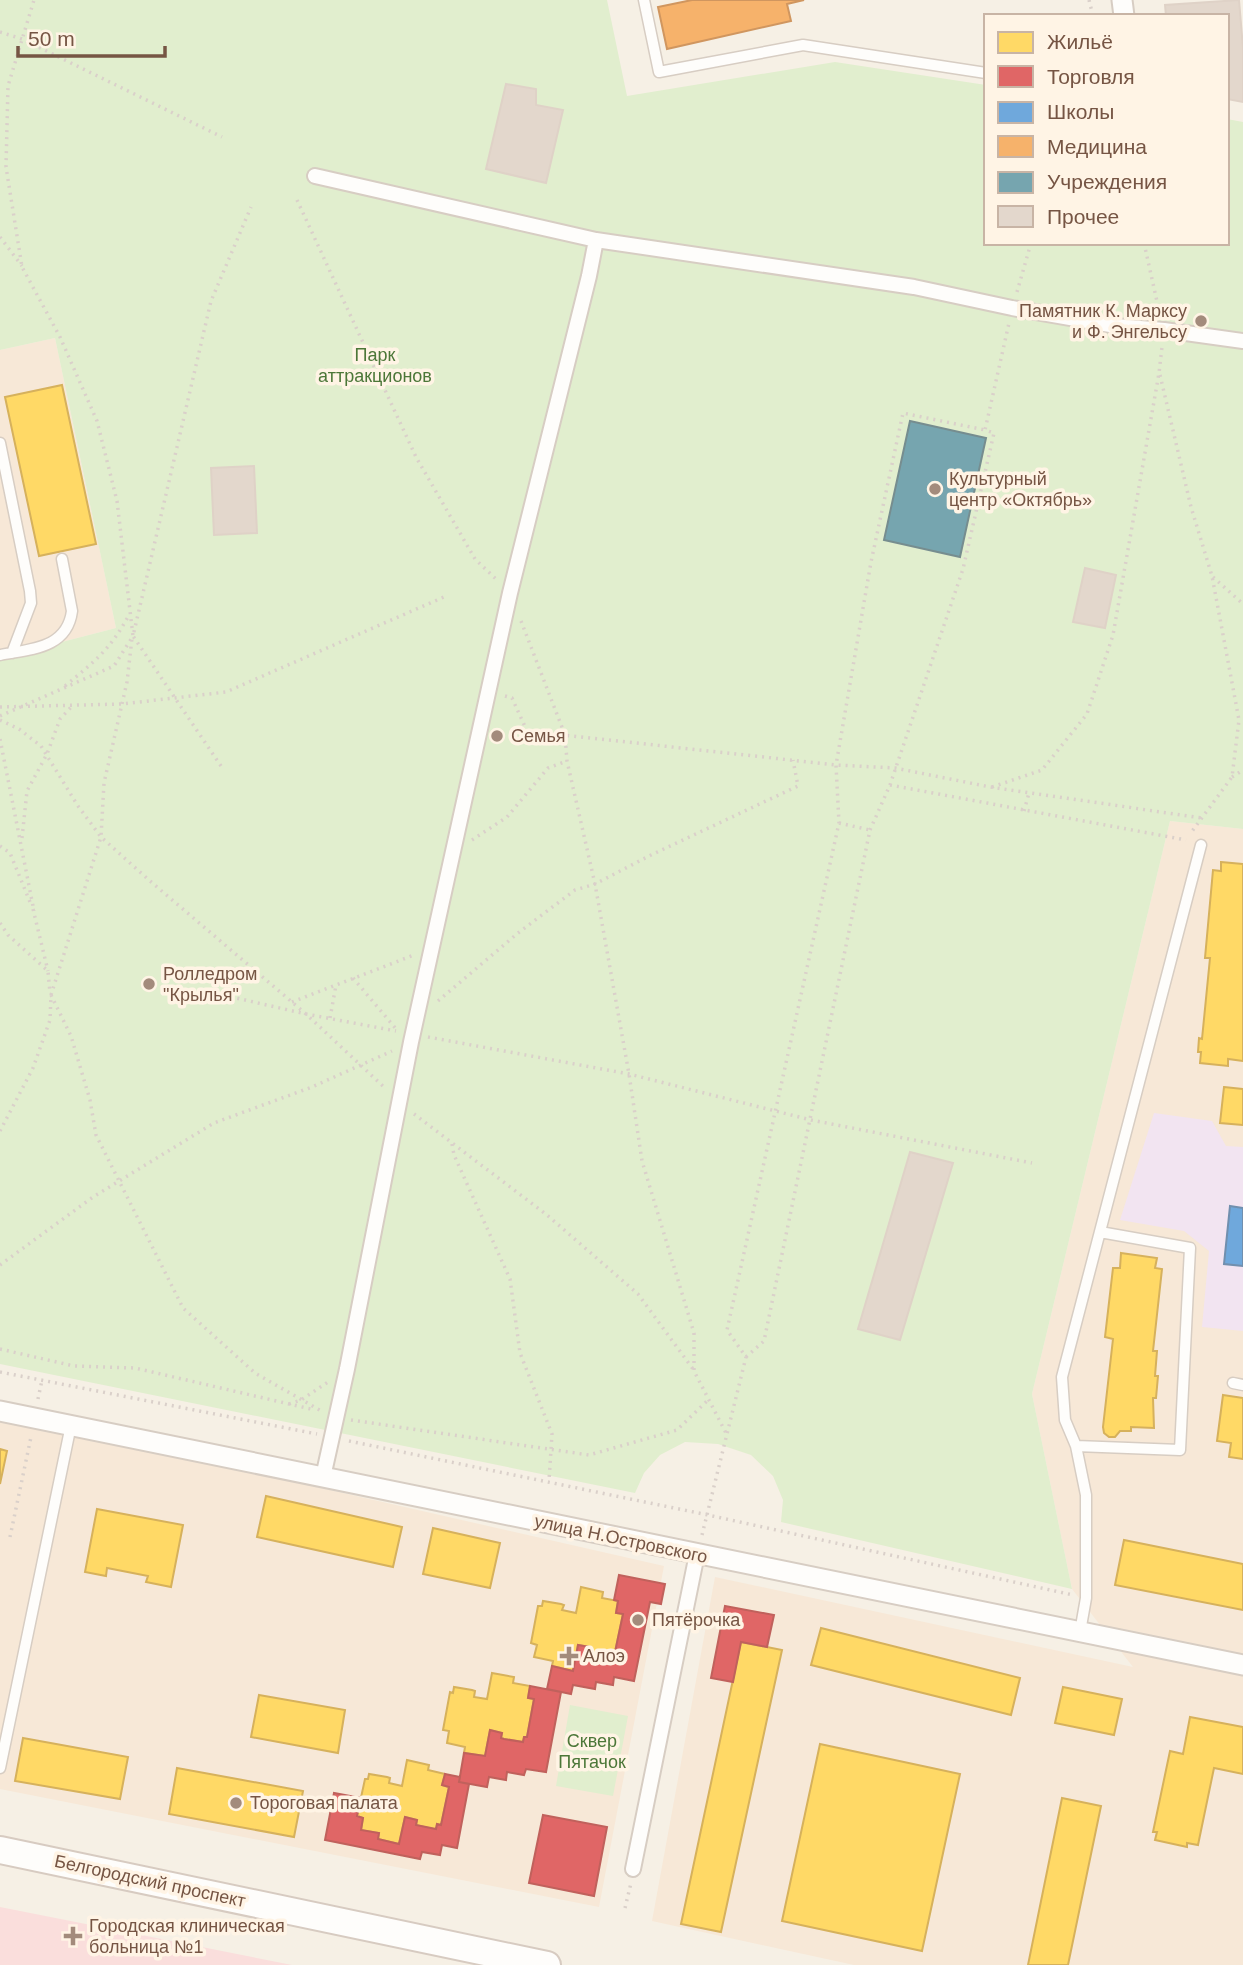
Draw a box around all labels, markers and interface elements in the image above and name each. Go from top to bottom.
scale bar [18,14,164,58]
legend [984,14,1229,245]
text: 50 m [28,27,75,50]
text: Жильё [1047,30,1113,53]
text: Торговля [1047,65,1135,88]
text: Школы [1047,100,1114,123]
text: Медицина [1047,135,1147,158]
text: Учреждения [1047,170,1167,193]
text: Прочее [1047,205,1119,228]
place label: Памятник К. Марксу и Ф. Энгельсу [1019,301,1187,342]
marker: Памятник К. Марксу и Ф. Энгельсу [1193,313,1209,329]
park label: Парк аттракционов [318,345,432,386]
place label: Культурный центр «Октябрь» [949,469,1092,510]
marker: Культурный центр «Октябрь» [927,481,943,497]
place label: Семья [511,726,566,746]
marker: Семья [489,728,505,744]
place label: Ролледром "Крылья" [163,964,257,1005]
marker: Ролледром "Крылья" [141,976,157,992]
street label: улица Н.Островского [533,1511,709,1567]
place label: Пятёрочка [652,1610,741,1630]
marker: Пятёрочка [630,1612,646,1628]
place label: Алоэ [583,1646,625,1666]
marker: Алоэ [561,1648,577,1664]
park label: Сквер Пятачок [558,1731,626,1772]
place label: Тороговая палата [250,1793,399,1813]
marker: Тороговая палата [228,1795,244,1811]
street label: Белгородский проспект [53,1851,247,1911]
place label: Городская клиническая больница №1 [89,1916,285,1957]
marker: Городская клиническая больница №1 [63,1926,83,1946]

